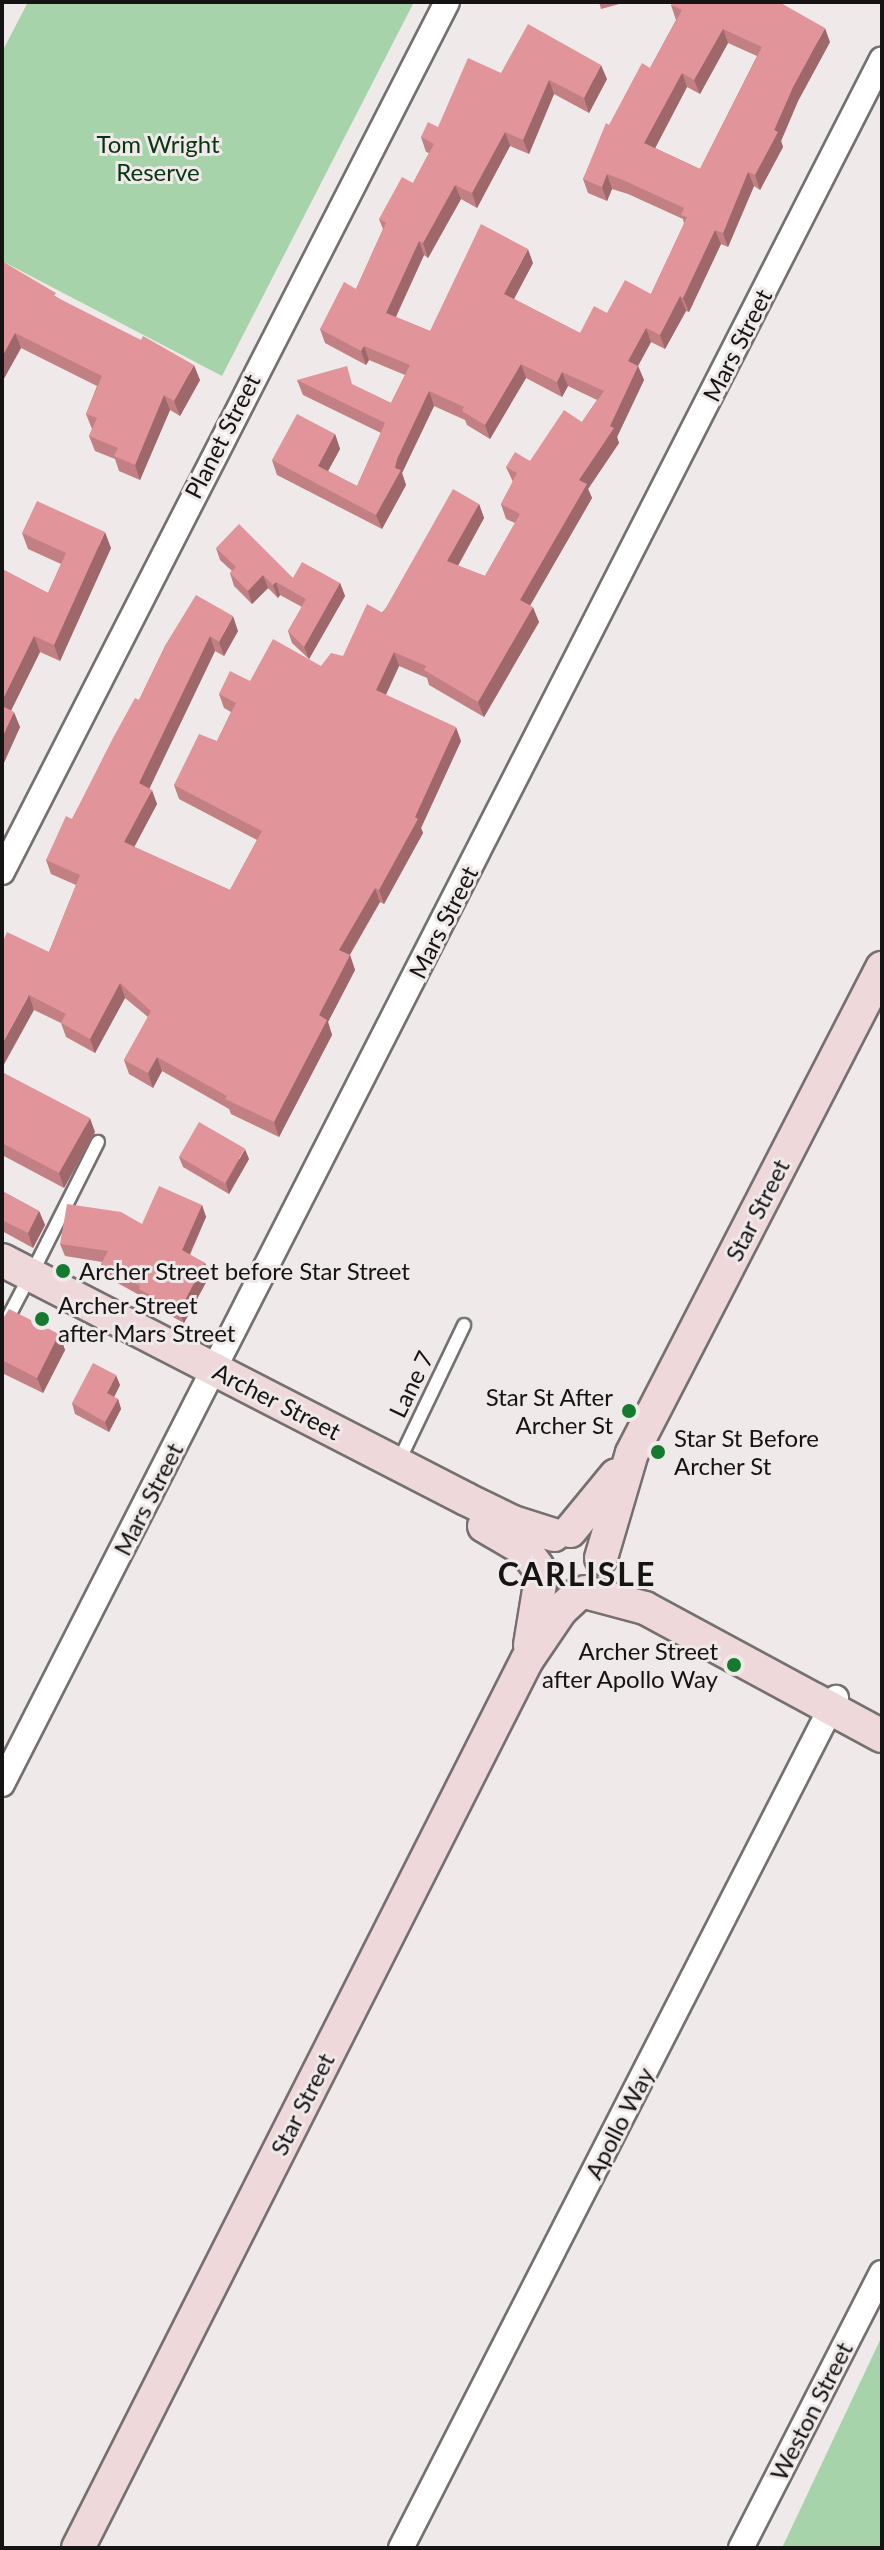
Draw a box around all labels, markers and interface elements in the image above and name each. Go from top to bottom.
park label: Tom Wright Reserve [96,130,220,186]
street label: Mars Street [696,284,778,406]
street label: Planet Street [178,369,266,503]
street label: Mars Street [402,861,484,983]
street label: Star Street [719,1154,795,1266]
place label: Archer Street before Star Street [79,1257,411,1285]
marker: Archer Street before Star Street [54,1262,72,1280]
place label: Archer Street after Mars Street [58,1291,236,1347]
marker: Archer Street after Mars Street [33,1310,51,1328]
street label: Lane 7 [383,1346,439,1422]
street label: Archer Street [208,1356,346,1446]
place label: Star St After Archer St [484,1383,613,1439]
marker: Star St After Archer St [620,1402,638,1420]
place label: Star St Before Archer St [674,1424,820,1480]
street label: Mars Street [107,1438,189,1560]
marker: Star St Before Archer St [649,1443,667,1461]
district label: CARLISLE [498,1555,656,1593]
place label: Archer Street after Apollo Way [540,1637,718,1693]
marker: Archer Street after Apollo Way [725,1656,743,1674]
street label: Star Street [264,2048,340,2160]
street label: Apollo Way [579,2062,659,2184]
street label: Weston Street [764,2337,858,2485]

